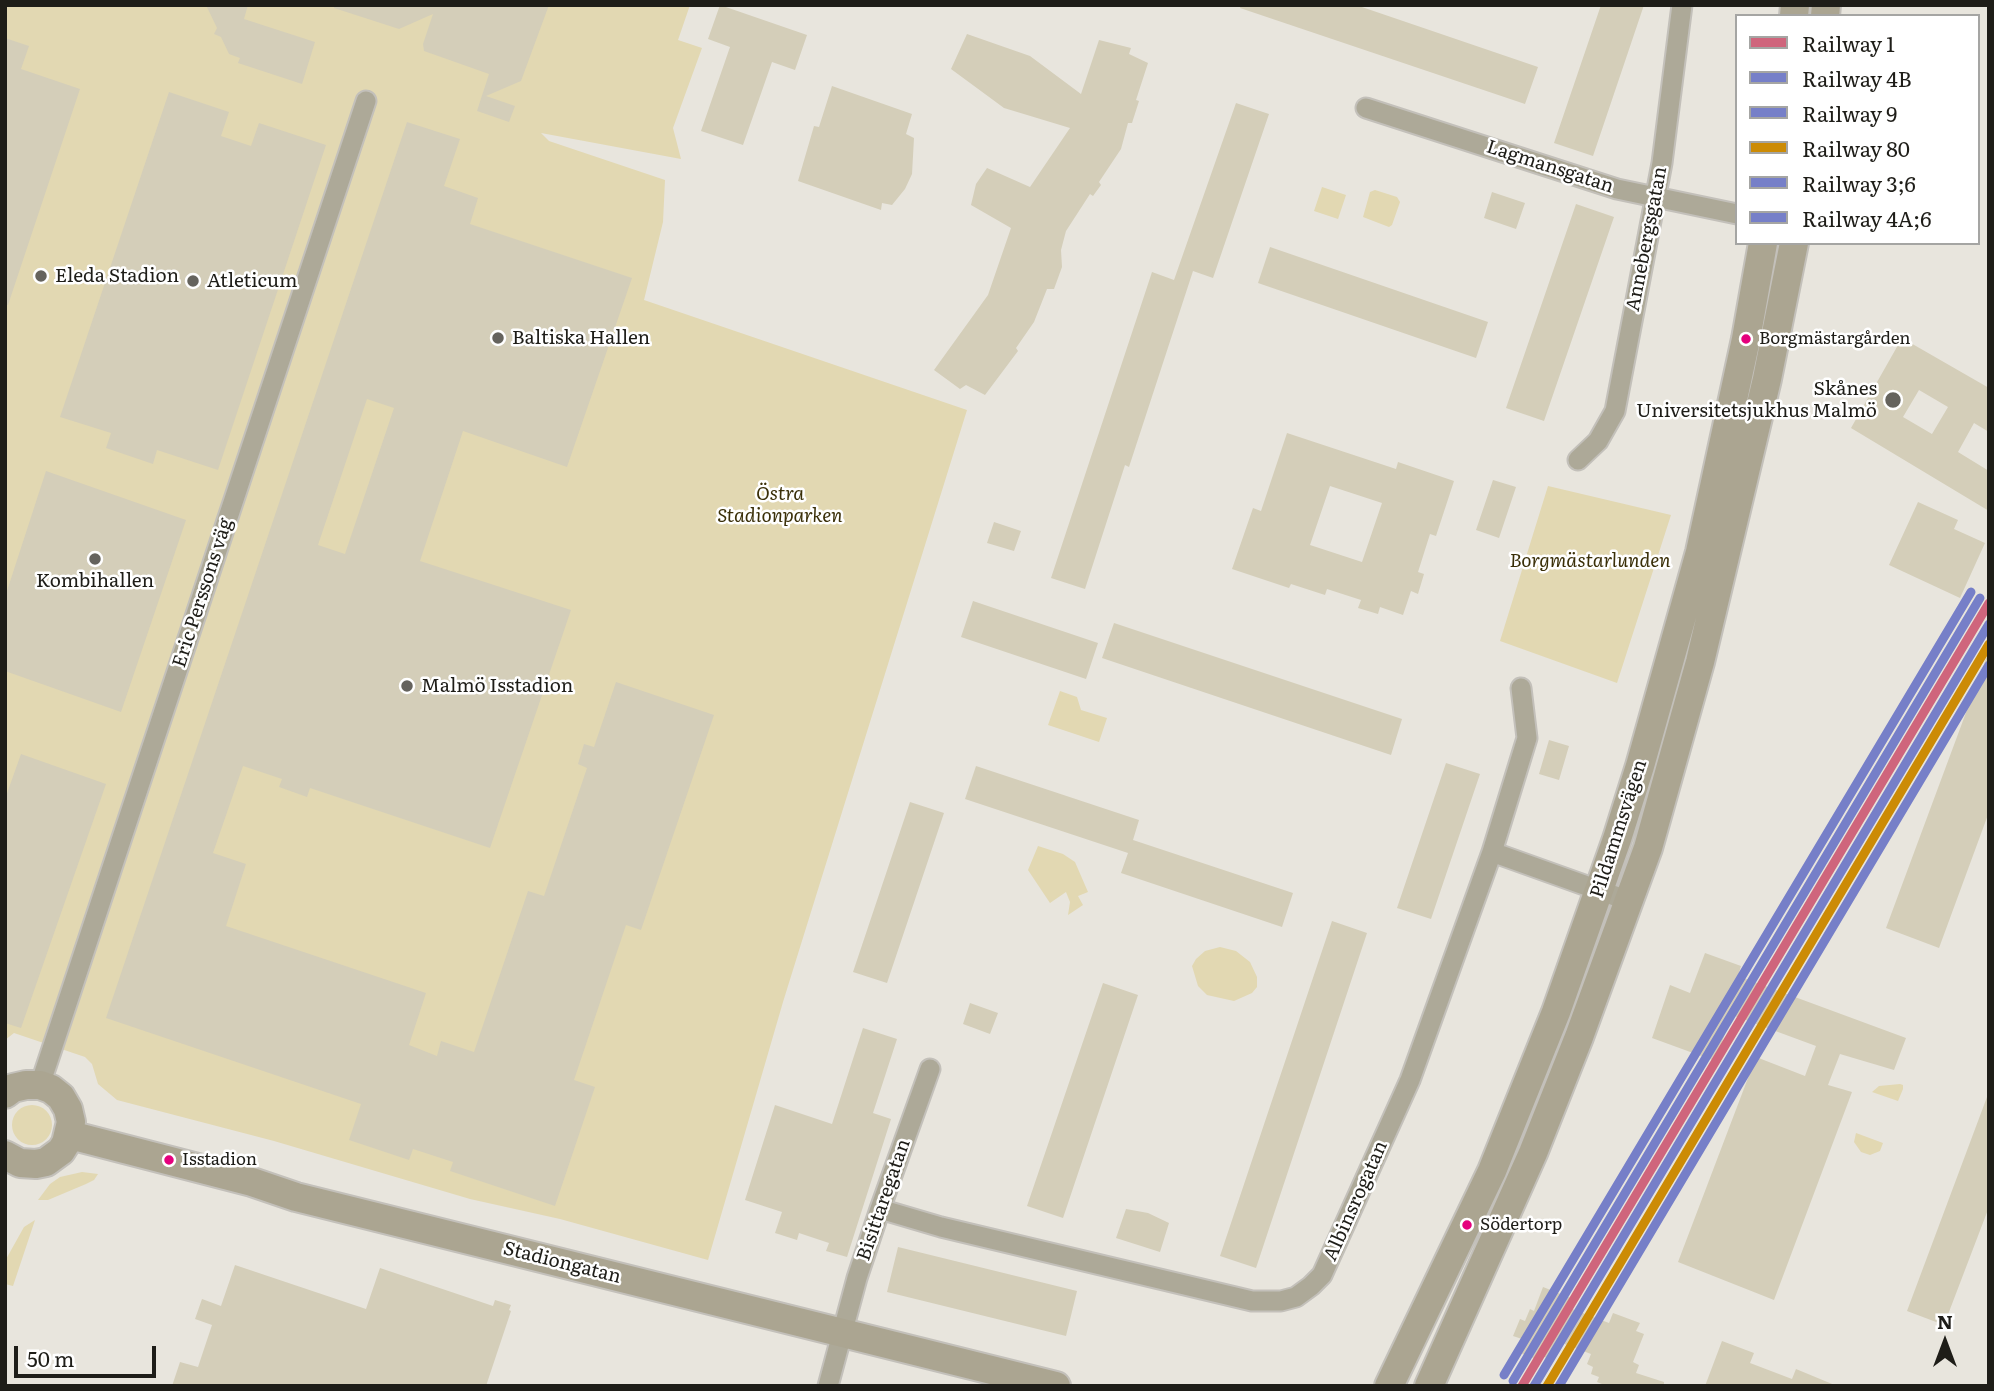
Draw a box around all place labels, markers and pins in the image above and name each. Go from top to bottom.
place label: Eleda Stadion [55,265,179,287]
marker: Eleda Stadion [33,268,49,284]
place label: Atleticum [207,270,297,292]
marker: Atleticum [185,273,201,289]
place label: Baltiska Hallen [512,327,650,349]
place label: Borgmästargården [1759,329,1911,349]
marker: Baltiska Hallen [490,330,506,346]
marker: Borgmästargården [1739,332,1753,346]
place label: Skånes Universitetsjukhus Malmö [1636,378,1877,422]
marker: Skånes Universitetsjukhus Malmö [1883,390,1903,410]
marker: Kombihallen [87,551,103,567]
place label: Kombihallen [36,570,154,592]
place label: Malmö Isstadion [421,675,573,697]
marker: Malmö Isstadion [399,678,415,694]
place label: Isstadion [182,1150,257,1170]
marker: Isstadion [162,1153,176,1167]
place label: Södertorp [1480,1215,1562,1235]
marker: Södertorp [1460,1218,1474,1232]

